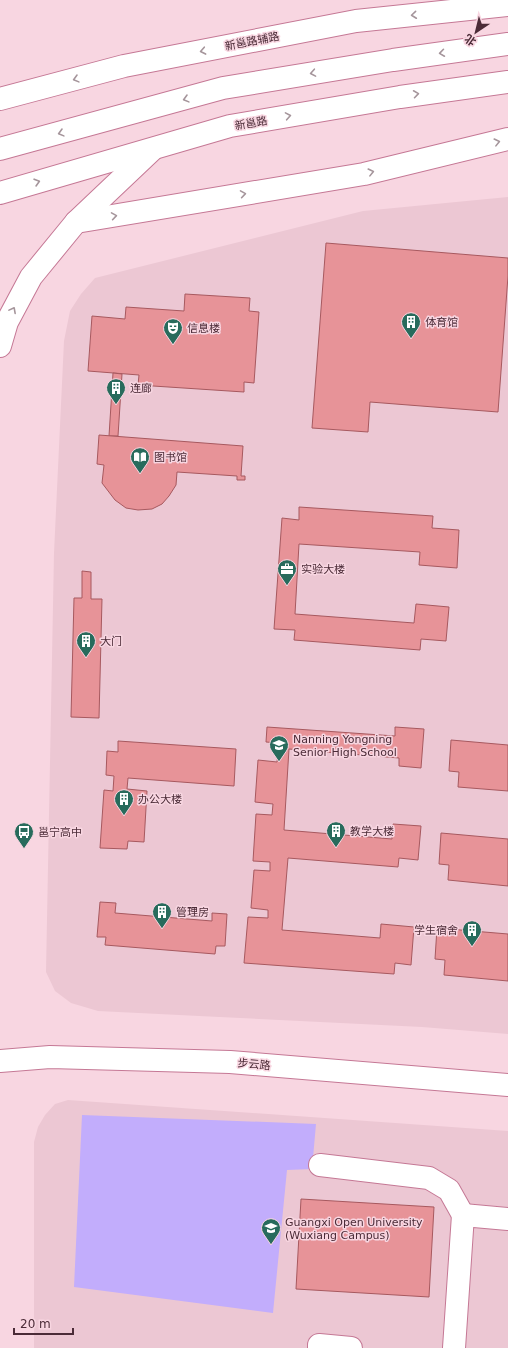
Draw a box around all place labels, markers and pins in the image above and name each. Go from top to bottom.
building icon: 体育馆 [400,311,422,339]
place label: 体育馆 [425,316,458,329]
theatre icon: 信息楼 [162,317,184,345]
place label: 信息楼 [187,322,220,335]
building icon: 连廊 [105,377,127,405]
place label: 连廊 [130,382,152,395]
library icon: 图书馆 [129,446,151,474]
place label: 图书馆 [154,451,187,464]
office icon: 实验大楼 [276,558,298,586]
place label: 实验大楼 [301,563,345,576]
building icon: 大门 [75,630,97,658]
place label: 大门 [100,635,122,648]
place label: Nanning Yongning Senior High School [293,733,397,759]
school or university icon: Nanning Yongning Senior High School [268,734,290,762]
building icon: 办公大楼 [113,788,135,816]
place label: 办公大楼 [138,793,182,806]
building icon: 教学大楼 [325,820,347,848]
bus stop icon: 邕宁高中 [13,821,35,849]
place label: 教学大楼 [350,825,394,838]
place label: 邕宁高中 [38,826,82,839]
building icon: 管理房 [151,901,173,929]
place label: 管理房 [176,906,209,919]
building icon: 学生宿舍 [461,919,483,947]
place label: 学生宿舍 [414,924,458,937]
place label: Guangxi Open University (Wuxiang Campus) [285,1216,423,1242]
school or university icon: Guangxi Open University (Wuxiang Campus) [260,1217,282,1245]

